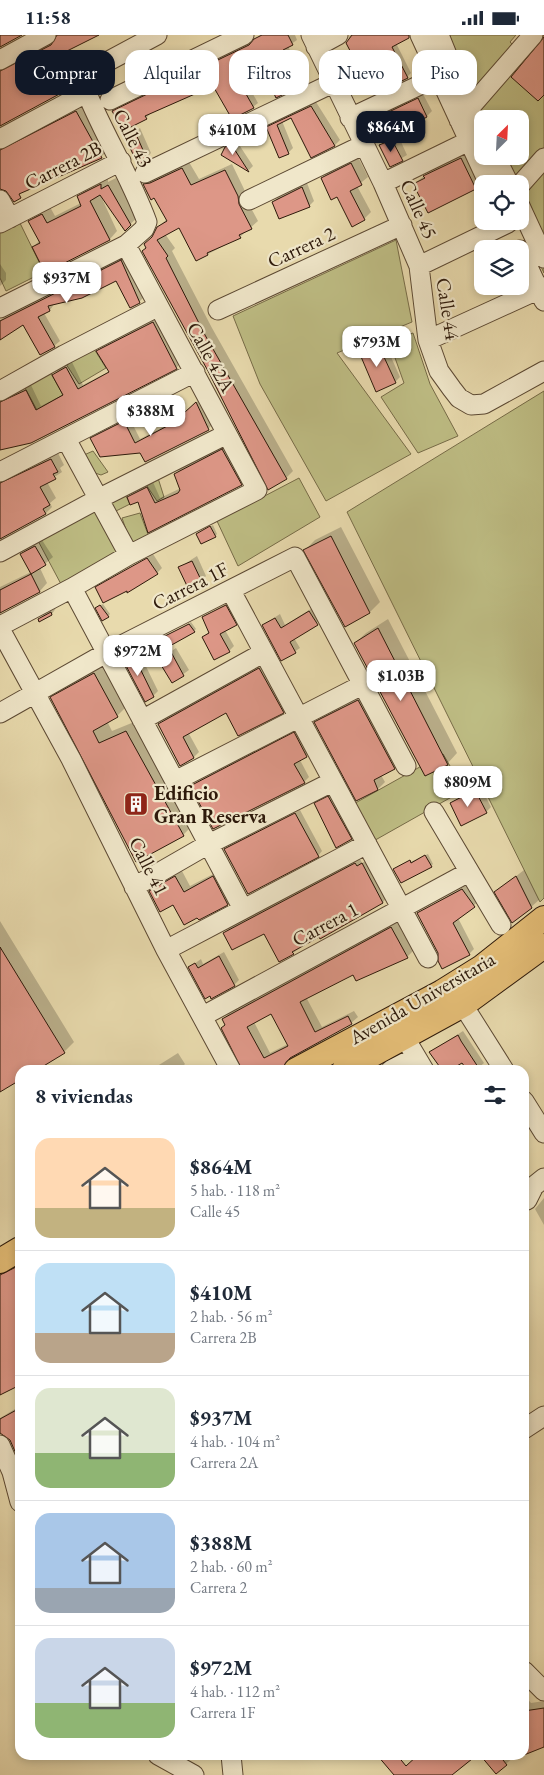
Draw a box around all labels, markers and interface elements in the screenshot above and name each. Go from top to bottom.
text: 11:58 [25,5,71,30]
chip: Comprar [15,50,115,95]
chip: Alquilar [125,50,219,95]
chip: Filtros [229,50,309,95]
chip: Nuevo [319,50,402,95]
chip: Piso [412,50,477,95]
street label: Calle 43 [107,104,159,172]
north arrow [474,110,529,165]
map controls [474,110,529,295]
pin: $864M [356,111,426,153]
pin: $410M [198,113,268,156]
text: $864M [367,116,415,137]
text: $410M [209,119,257,140]
street label: Carrera 2B [20,134,106,196]
street label: Calle 45 [394,175,444,243]
button: locate [474,175,529,230]
street label: Carrera 2 [263,220,339,274]
button: layers [474,240,529,295]
pin: $937M [32,261,102,304]
text: $937M [43,267,91,288]
street label: Calle 44 [430,276,466,342]
street label: Calle 42A [181,317,241,397]
pin: $793M [342,325,412,368]
text: $793M [353,331,401,352]
pin: $388M [116,395,186,437]
text: $388M [127,400,175,421]
street label: Carrera 1F [148,556,232,616]
pin: $972M [103,635,173,677]
text: $972M [114,640,162,661]
pin: $1.03B [360,659,442,702]
text: $1.03B [378,665,424,686]
pin: $809M [433,765,503,808]
text: $809M [444,771,492,792]
place label: Edificio Gran Reserva [154,780,267,829]
building icon: Edificio Gran Reserva [123,791,149,817]
street label: Calle 41 [123,832,175,900]
street label: Carrera 1 [287,896,363,952]
street label: Avenida Universitaria [344,946,500,1051]
icon: filters [481,1081,509,1109]
text: 8 viviendas [35,1082,133,1109]
text: $864M [190,1153,252,1180]
icon: home [75,1158,135,1218]
text: 5 hab. · 118 m² [190,1180,280,1201]
text: Calle 45 [190,1201,240,1222]
text: $410M [190,1279,252,1306]
icon: home [75,1283,135,1343]
text: 2 hab. · 56 m² [190,1306,272,1327]
text: Carrera 2B [190,1327,257,1348]
text: $937M [190,1404,252,1431]
icon: home [75,1408,135,1468]
text: 4 hab. · 104 m² [190,1431,280,1452]
text: Carrera 2A [190,1452,258,1473]
text: $388M [190,1529,252,1556]
icon: home [75,1533,135,1593]
text: 2 hab. · 60 m² [190,1556,272,1577]
text: Carrera 2 [190,1577,247,1598]
text: $972M [190,1654,252,1681]
icon: home [75,1658,135,1718]
text: 4 hab. · 112 m² [190,1681,280,1702]
text: Carrera 1F [190,1702,255,1723]

